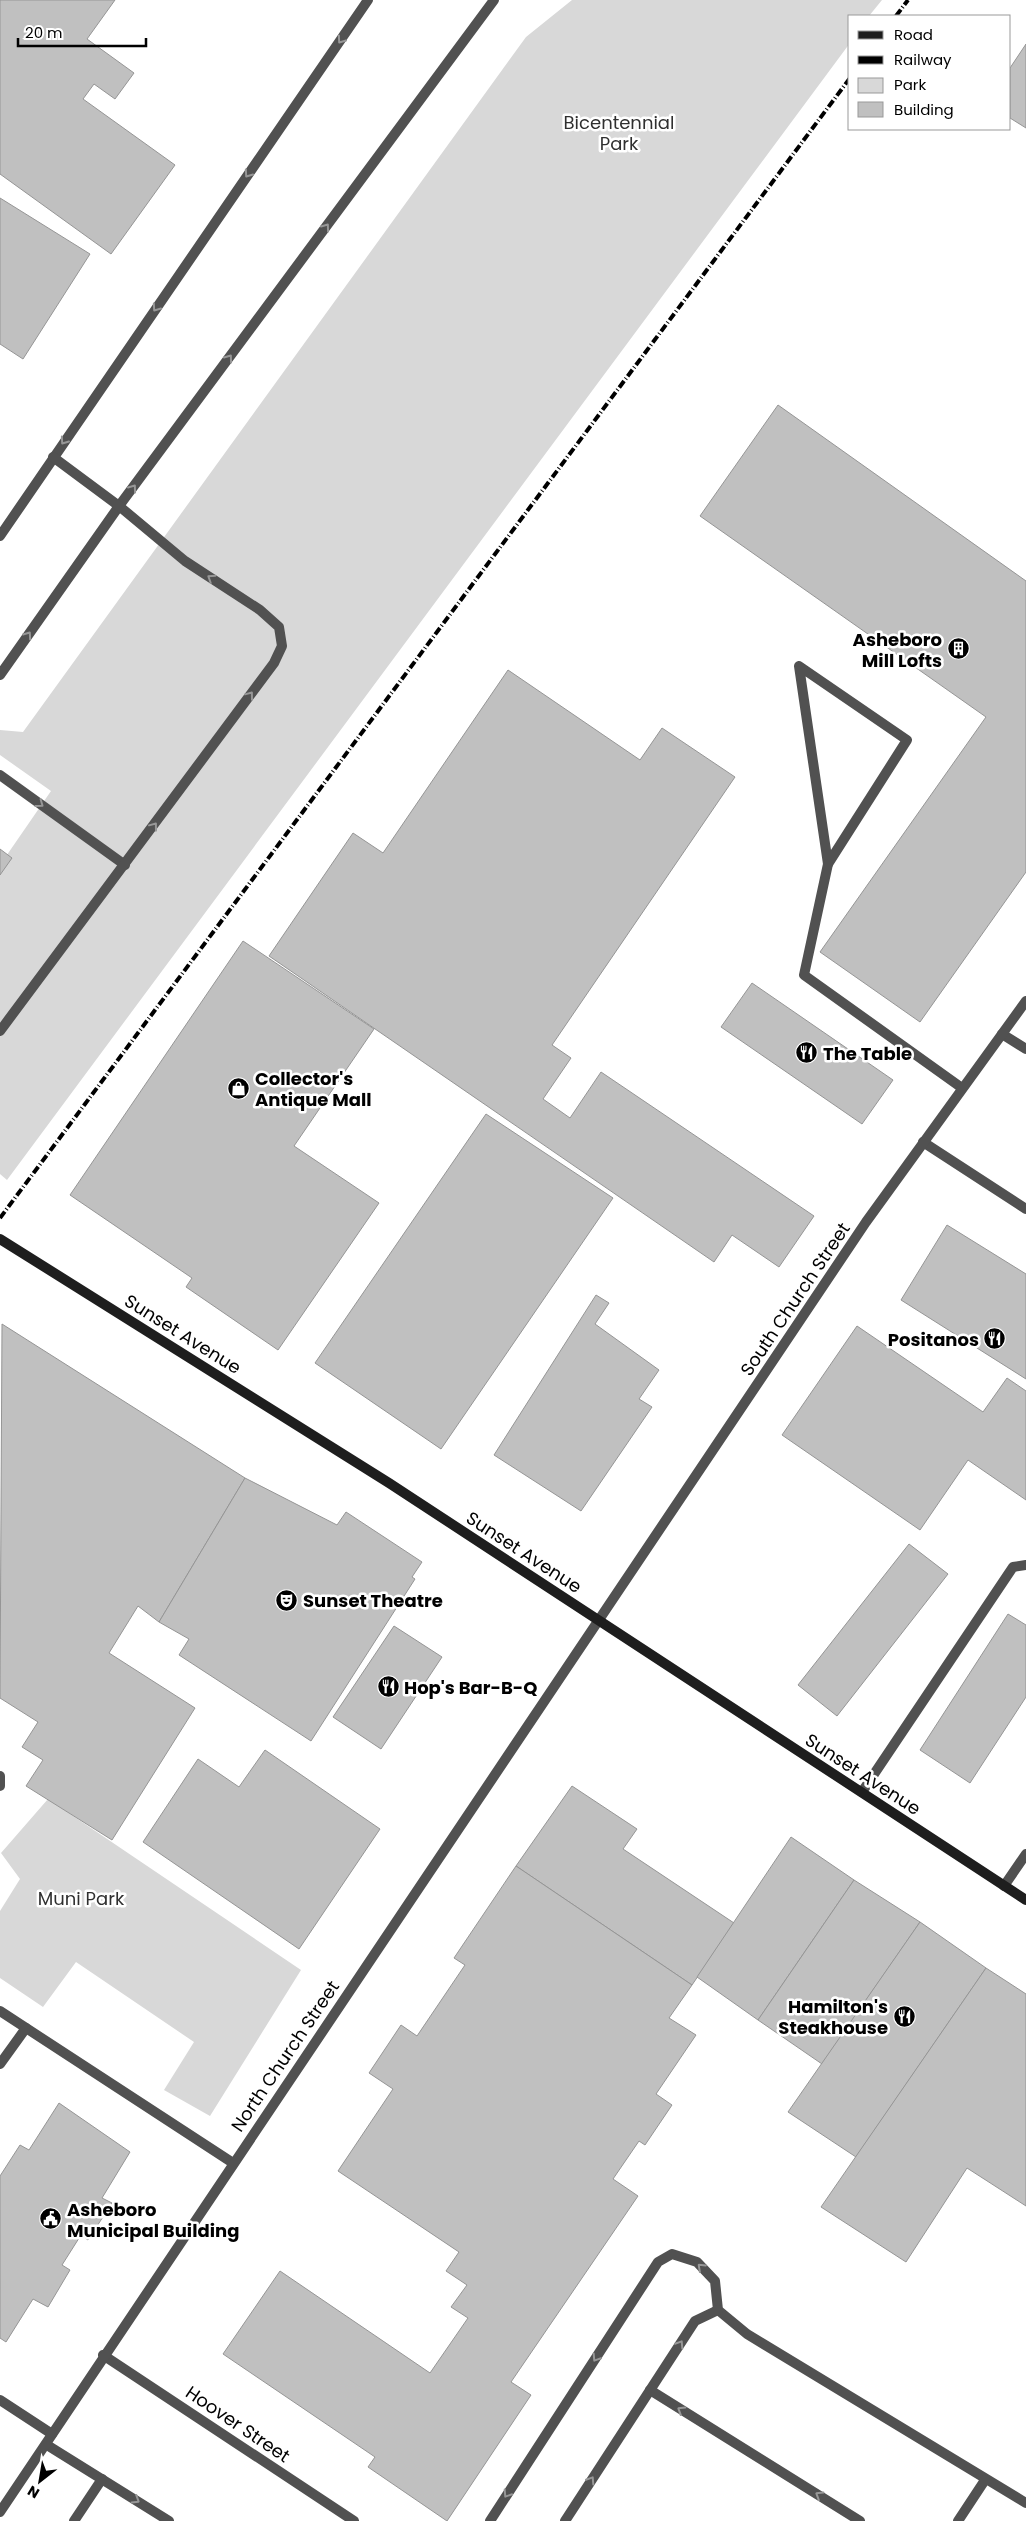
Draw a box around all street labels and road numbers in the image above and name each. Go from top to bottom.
street label: South Church Street [734,1217,856,1381]
street label: Sunset Avenue [120,1288,246,1380]
street label: Sunset Avenue [461,1505,587,1599]
street label: Sunset Avenue [800,1727,926,1821]
street label: North Church Street [225,1975,345,2137]
street label: Hoover Street [181,2380,295,2468]

